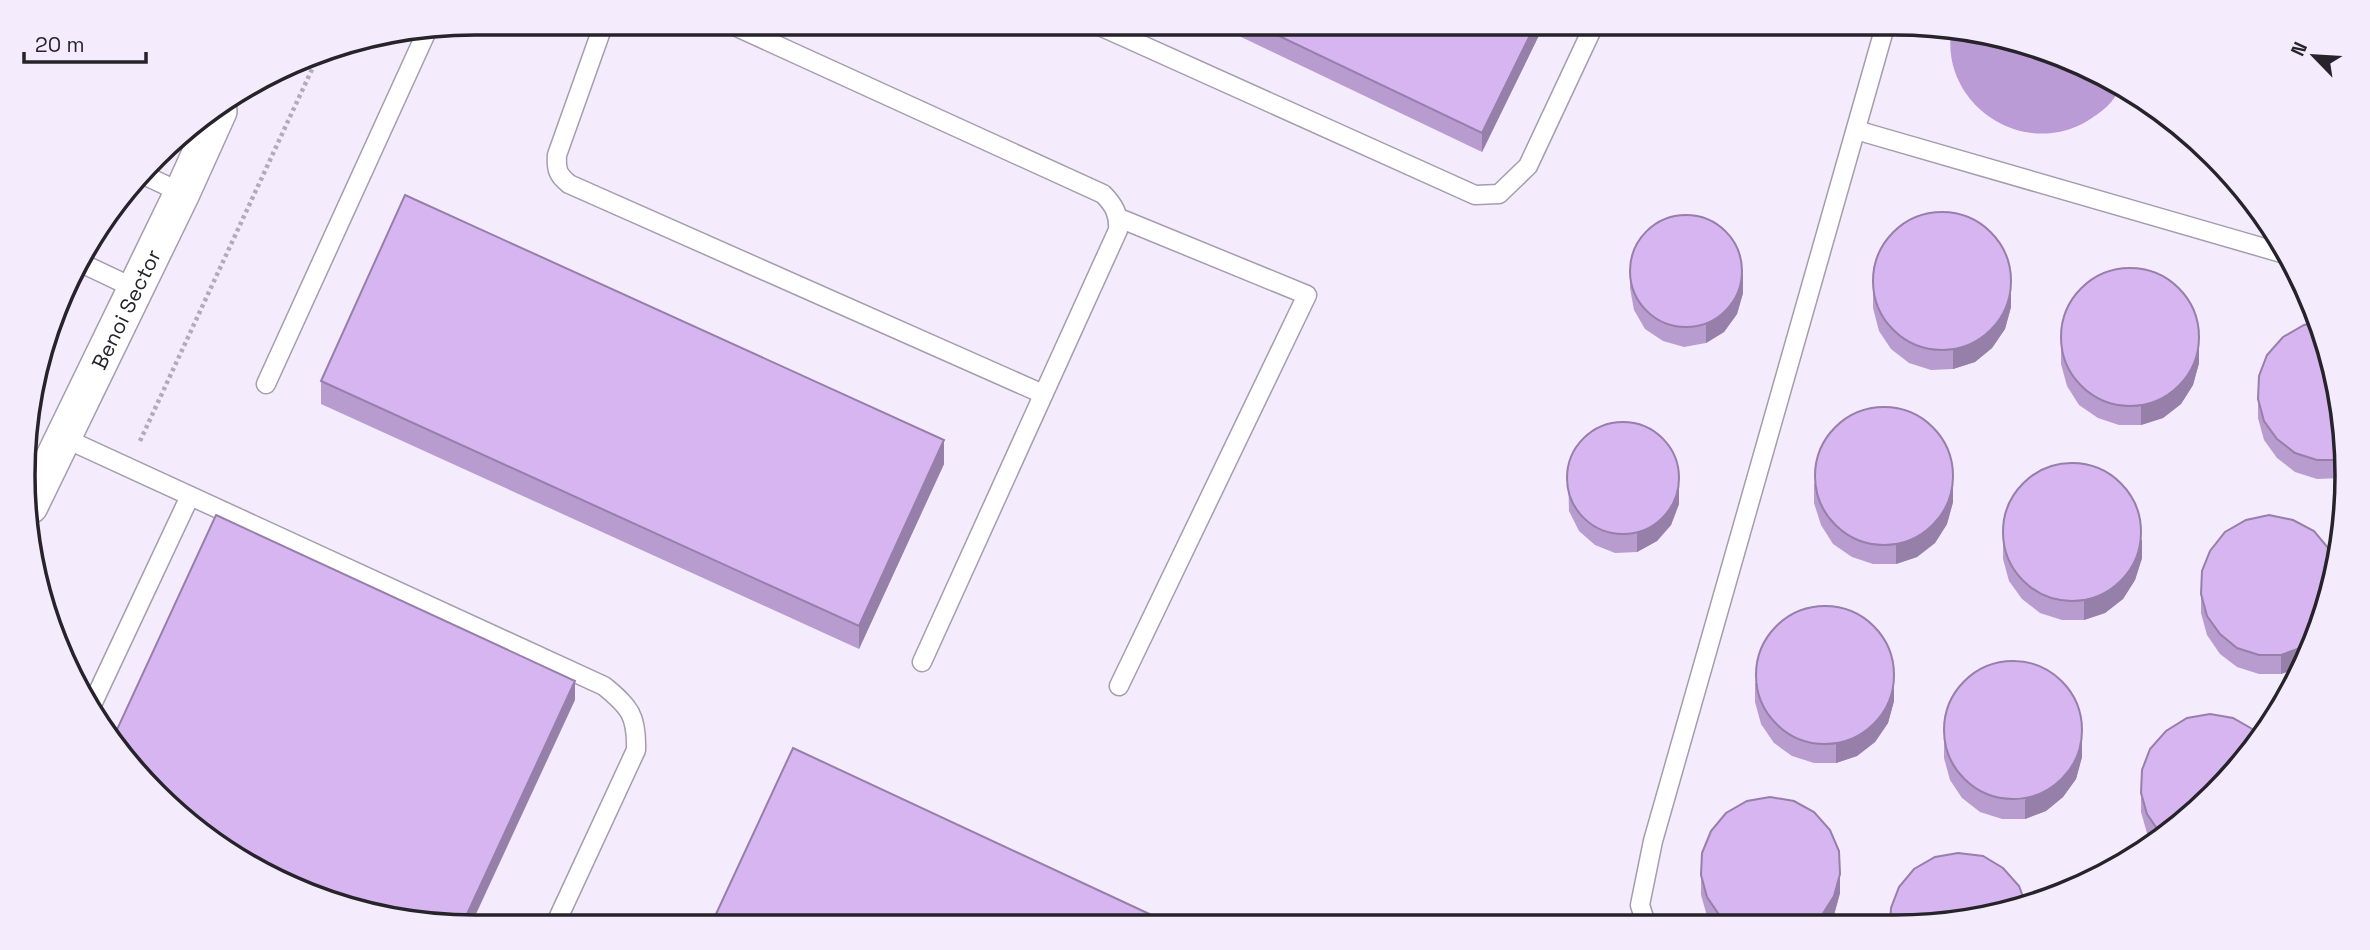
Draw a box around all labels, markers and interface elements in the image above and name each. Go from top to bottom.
scale bar [24,21,147,65]
north arrow [2279,21,2349,91]
text: 20 m [35,31,85,58]
text: N [2285,38,2313,60]
street label: Benoi Sector [85,244,166,374]

